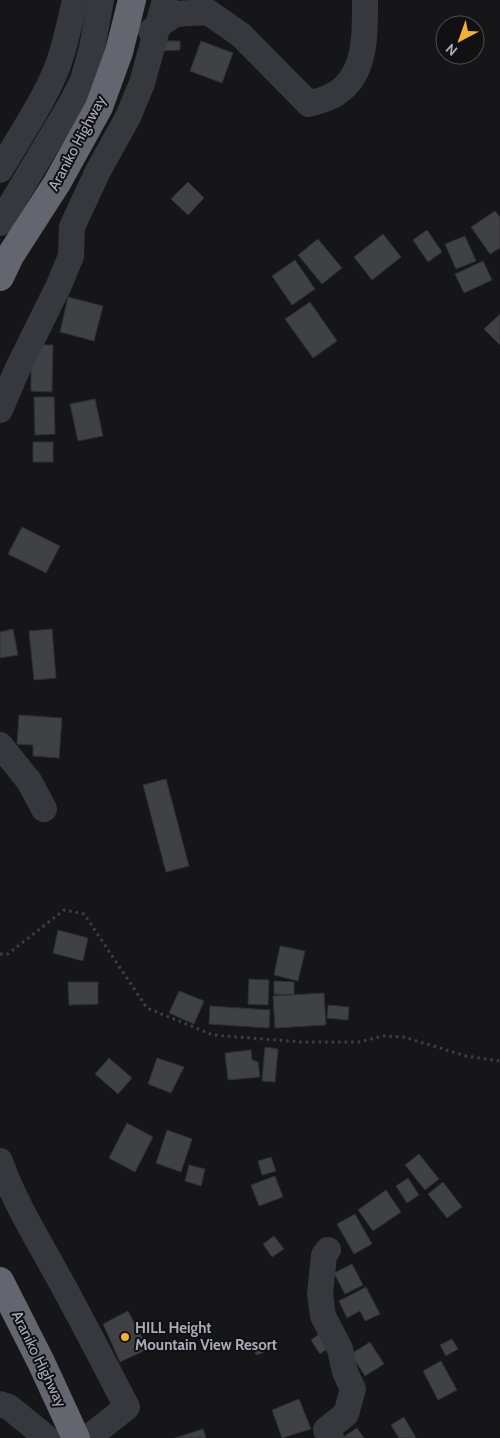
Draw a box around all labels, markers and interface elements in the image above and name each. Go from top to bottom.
north arrow [435,15,485,65]
text: N [442,40,461,60]
street label: Araniko Highway [44,92,110,194]
street label: Araniko Highway [8,1308,70,1411]
place label: HILL Height Mountain View Resort [135,1319,277,1354]
marker: HILL Height Mountain View Resort [119,1331,131,1343]

